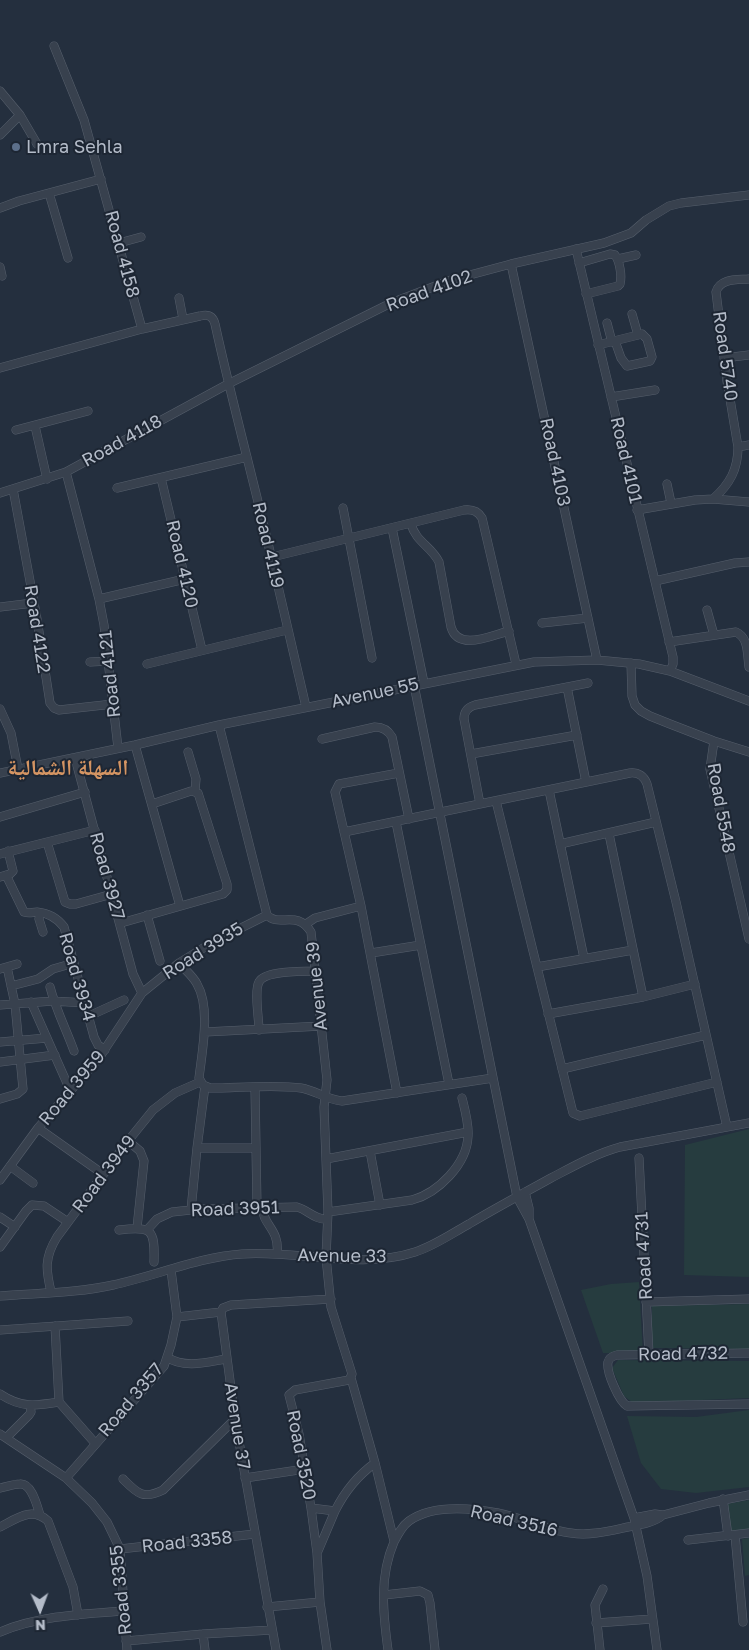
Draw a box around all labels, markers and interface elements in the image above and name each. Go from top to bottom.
place label: Lmra Sehla [26,136,123,158]
marker: Lmra Sehla [10,141,22,153]
street label: Road 4158 [100,208,144,300]
street label: Road 4102 [383,265,475,317]
street label: Road 5740 [708,310,742,402]
street label: Road 4118 [78,410,166,472]
street label: Road 4101 [606,415,646,505]
street label: Road 4103 [535,416,575,508]
street label: Road 4119 [248,500,288,590]
street label: Road 4120 [161,518,203,610]
street label: Road 4122 [19,583,55,675]
street label: Road 4121 [95,629,125,719]
street label: Avenue 55 [329,673,421,713]
district label: السهلة الشمالية [8,755,128,781]
street label: Road 5548 [702,761,740,855]
street label: Road 3927 [85,830,129,922]
street label: Road 3935 [159,918,247,984]
street label: Road 3934 [54,930,100,1024]
street label: Avenue 39 [302,940,332,1032]
street label: Road 3959 [34,1046,110,1130]
street label: Road 3949 [68,1131,140,1217]
street label: Road 3951 [190,1197,280,1221]
street label: Road 4731 [631,1211,657,1301]
street label: Avenue 33 [297,1244,387,1268]
street label: Road 4732 [638,1342,728,1366]
street label: Road 3357 [94,1359,168,1441]
street label: Avenue 37 [219,1381,255,1471]
street label: Road 3520 [282,1408,320,1502]
street label: Road 3516 [468,1500,560,1542]
street label: Road 3358 [141,1526,233,1558]
street label: Road 3355 [106,1544,136,1636]
north arrow [15,1585,65,1635]
text: N [35,1617,46,1634]

